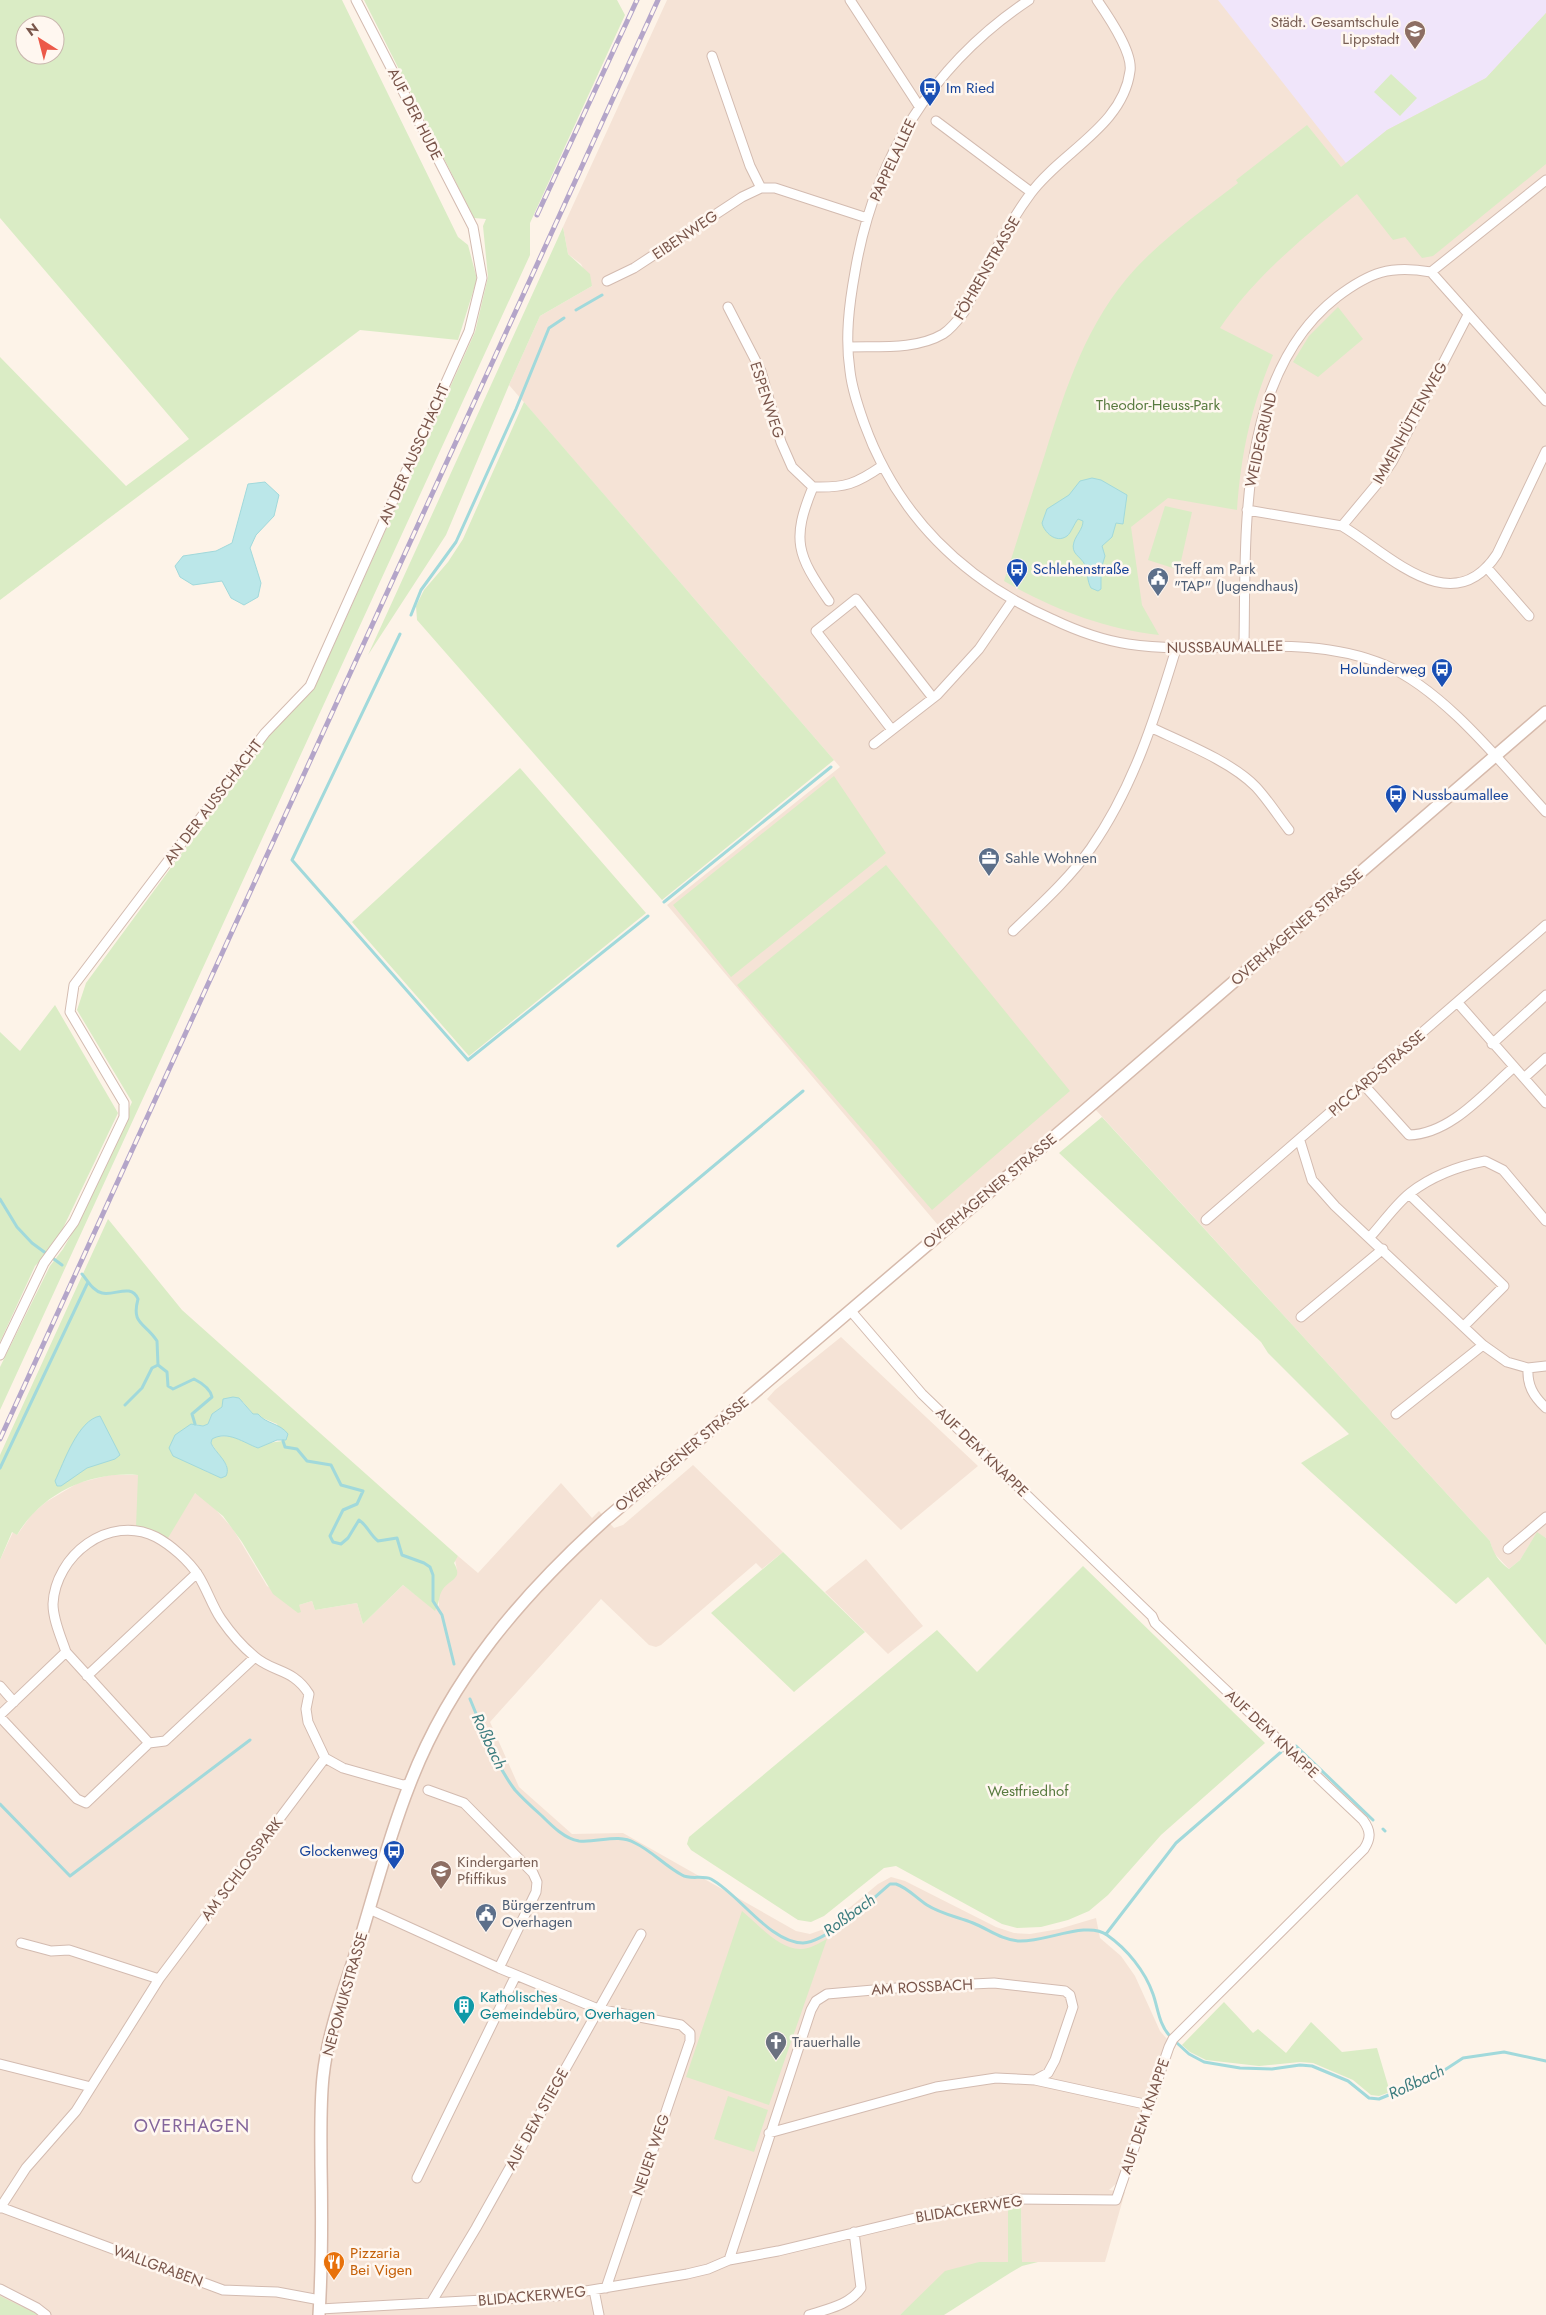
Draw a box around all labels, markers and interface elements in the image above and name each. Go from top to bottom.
place label: Städt. Gesamtschule Lippstadt [1271,11,1399,50]
north arrow [15,15,65,65]
text: N [22,18,43,41]
school or university icon: Städt. Gesamtschule Lippstadt [1403,19,1427,50]
street label: AUF DER HUDE [382,64,448,164]
bus stop icon: Im Ried [918,76,942,107]
place label: Im Ried [946,77,994,99]
street label: PAPPELALLEE [864,115,922,205]
street label: EIBENWEG [648,205,722,265]
street label: FÖHRENSTRASSE [948,212,1026,324]
street label: IMMENHÜTTENWEG [1367,358,1453,488]
street label: ESPENWEG [744,359,790,441]
street label: AN DER AUSSCHACHT [373,380,455,528]
street label: WEIDEGRUND [1239,391,1283,489]
park label: Theodor-Heuss-Park [1096,394,1220,416]
bus stop icon: Schlehenstraße [1005,557,1029,588]
place label: Schlehenstraße [1033,558,1129,580]
place label: Treff am Park "TAP" (Jugendhaus) [1174,558,1299,597]
public building icon: Treff am Park "TAP" (Jugendhaus) [1146,566,1170,597]
street label: NUSSBAUMALLEE [1166,635,1284,659]
bus stop icon: Holunderweg [1430,657,1454,688]
place label: Holunderweg [1340,658,1426,680]
street label: AN DER AUSSCHACHT [159,735,267,869]
bus stop icon: Nussbaumallee [1384,783,1408,814]
place label: Nussbaumallee [1412,784,1509,806]
office icon: Sahle Wohnen [977,846,1001,877]
place label: Sahle Wohnen [1005,847,1097,869]
street label: OVERHAGENER STRASSE [1226,863,1368,991]
street label: PICCARD-STRASSE [1324,1025,1430,1121]
street label: OVERHAGENER STRASSE [918,1128,1062,1254]
street label: OVERHAGENER STRASSE [610,1391,754,1517]
street label: AUF DEM KNAPPE [931,1402,1033,1502]
street label: AUF DEM KNAPPE [1220,1685,1324,1783]
water label: Roßbach [466,1709,512,1773]
park label: Westfriedhof [988,1780,1069,1802]
street label: AM SCHLOSSPARK [196,1812,289,1925]
bus stop icon: Glockenweg [382,1839,406,1870]
place label: Glockenweg [299,1840,378,1862]
place label: Kindergarten Pfiffikus [457,1851,539,1890]
school or university icon: Kindergarten Pfiffikus [429,1859,453,1890]
water label: Roßbach [818,1888,880,1942]
place label: Bürgerzentrum Overhagen [502,1894,596,1933]
public building icon: Bürgerzentrum Overhagen [474,1902,498,1933]
street label: NEPOMUKSTRASSE [317,1929,373,2059]
street label: AM ROSSBACH [871,1973,973,2001]
place label: Katholisches Gemeindebüro, Overhagen [480,1986,655,2025]
building icon: Katholisches Gemeindebüro, Overhagen [452,1994,476,2025]
church icon: Trauerhalle [764,2030,788,2061]
place label: Trauerhalle [792,2031,861,2053]
street label: AUF DEM KNAPPE [1115,2055,1175,2177]
water label: Roßbach [1384,2059,1448,2105]
street label: AUF DEM STIEGE [500,2064,574,2174]
street label: NEUER WEG [627,2111,675,2199]
district label: OVERHAGEN [134,2113,250,2139]
street label: BLIDACKERWEG [914,2190,1024,2228]
street label: WALLGRABEN [110,2240,206,2292]
place label: Pizzaria Bei Vigen [350,2242,412,2281]
restaurant icon: Pizzaria Bei Vigen [322,2250,346,2281]
street label: BLIDACKERWEG [477,2280,587,2312]

